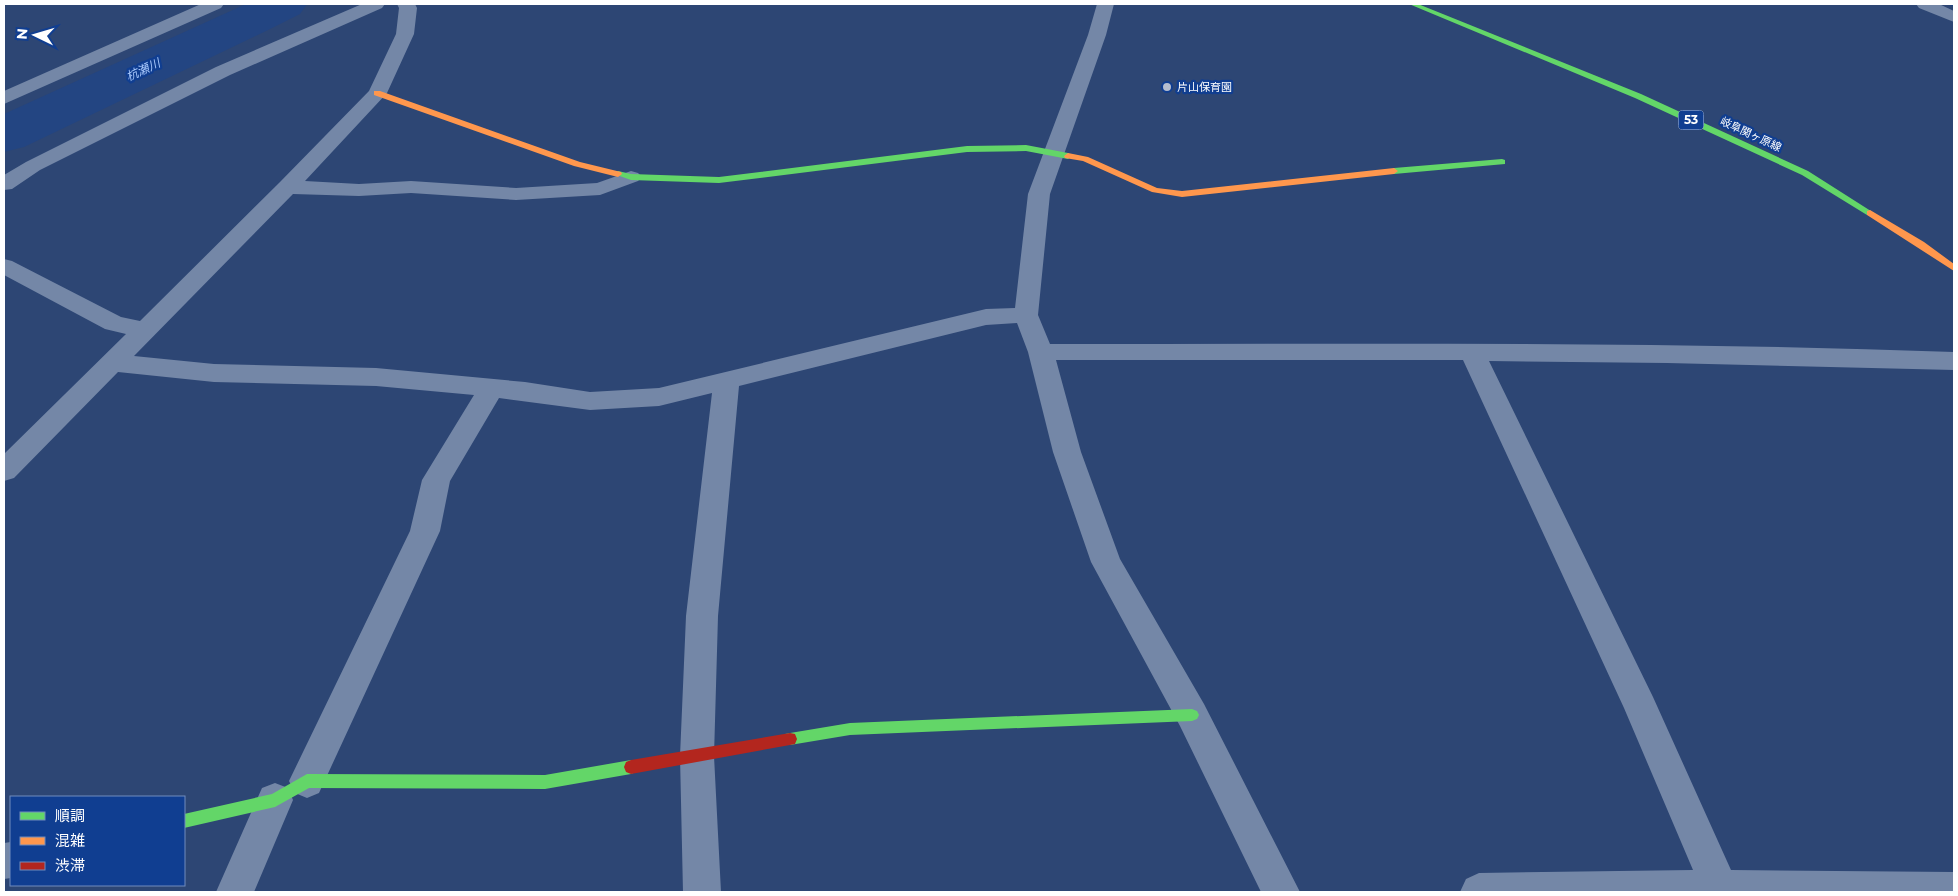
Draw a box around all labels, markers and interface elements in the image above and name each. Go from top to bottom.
north arrow [10,10,60,60]
text: N [13,27,32,40]
water label: 杭瀬川 [123,54,164,84]
place label: 片山保育園 [1177,80,1232,94]
marker: 片山保育園 [1161,81,1173,93]
road number: 53 [1678,110,1704,130]
street label: 岐阜関ヶ原線 [1718,114,1784,154]
legend [10,796,185,886]
text: 順調 [55,806,85,825]
text: 混雑 [55,831,85,850]
text: 渋滞 [55,856,85,875]

